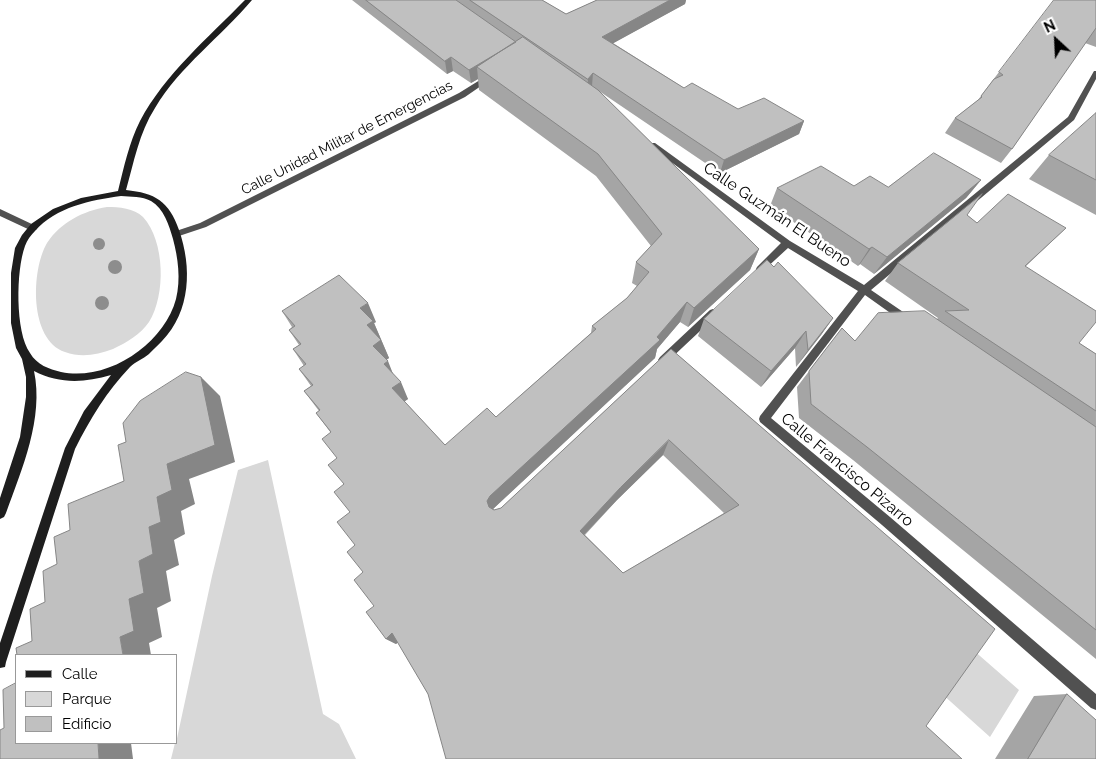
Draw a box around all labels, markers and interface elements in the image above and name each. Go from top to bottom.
north arrow [1031,15,1081,65]
text: N [1041,17,1058,36]
street label: Calle Unidad Militar de Emergencias [239,77,455,199]
street label: Calle Guzmán El Bueno [699,158,855,272]
street label: Calle Francisco Pizarro [777,409,917,531]
legend [15,654,178,744]
text: Calle [62,665,97,683]
text: Parque [62,690,111,708]
text: Edificio [62,715,112,733]

